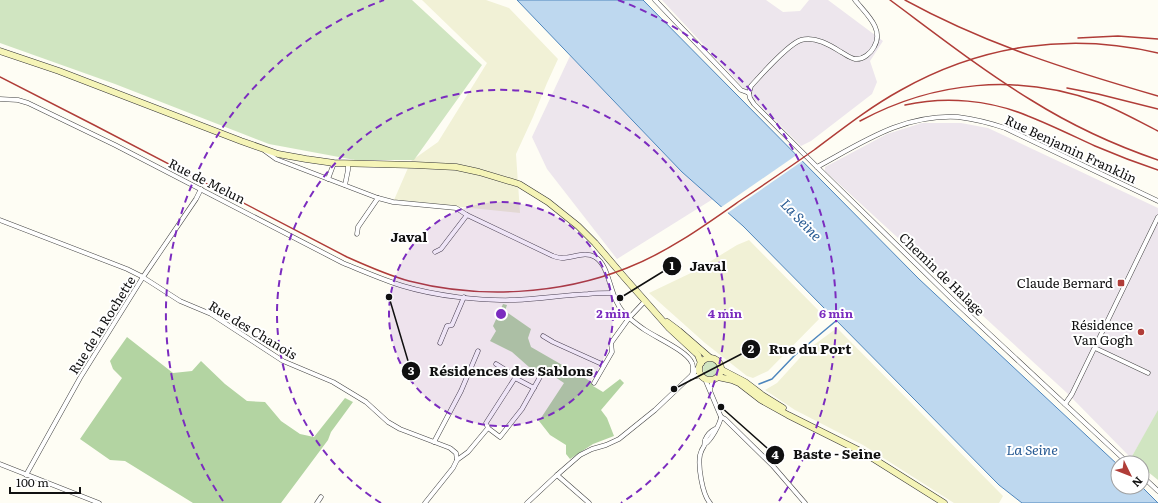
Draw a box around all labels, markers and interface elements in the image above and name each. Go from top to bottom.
street label: Rue Benjamin Franklin [1002,110,1141,188]
street label: Rue de Melun [166,153,249,208]
water label: La Seine [777,194,827,245]
district label: Javal [391,226,427,246]
street label: Chemin de Halage [895,228,990,320]
callout: Javal [662,253,735,279]
text: Javal [690,255,726,275]
text: 1 [670,256,675,274]
street label: Rue de la Rochette [64,272,140,378]
place label: Claude Bernard [1017,273,1113,292]
marker: Claude Bernard [1116,278,1126,288]
street label: Rue des Chanois [205,296,301,364]
text: 2 min [596,304,630,322]
text: 4 min [708,304,743,322]
text: 6 min [819,304,854,322]
centre of rings [494,307,508,321]
place label: Résidence Van Gogh [1071,315,1133,349]
marker: Résidence Van Gogh [1136,327,1146,337]
callout: Rue du Port [741,336,860,362]
text: Rue du Port [769,338,852,358]
text: 2 [748,339,755,357]
callout: Résidences des Sablons [401,358,601,384]
text: Résidences des Sablons [429,360,593,380]
text: 3 [408,361,415,379]
water label: La Seine [1006,439,1058,459]
callout: Baste - Seine [765,442,889,468]
text: Baste - Seine [793,443,881,463]
text: 4 [771,445,779,463]
north arrow [1110,455,1150,495]
scale bar [10,469,80,495]
text: 100 m [16,473,49,491]
text: N [1129,474,1147,491]

